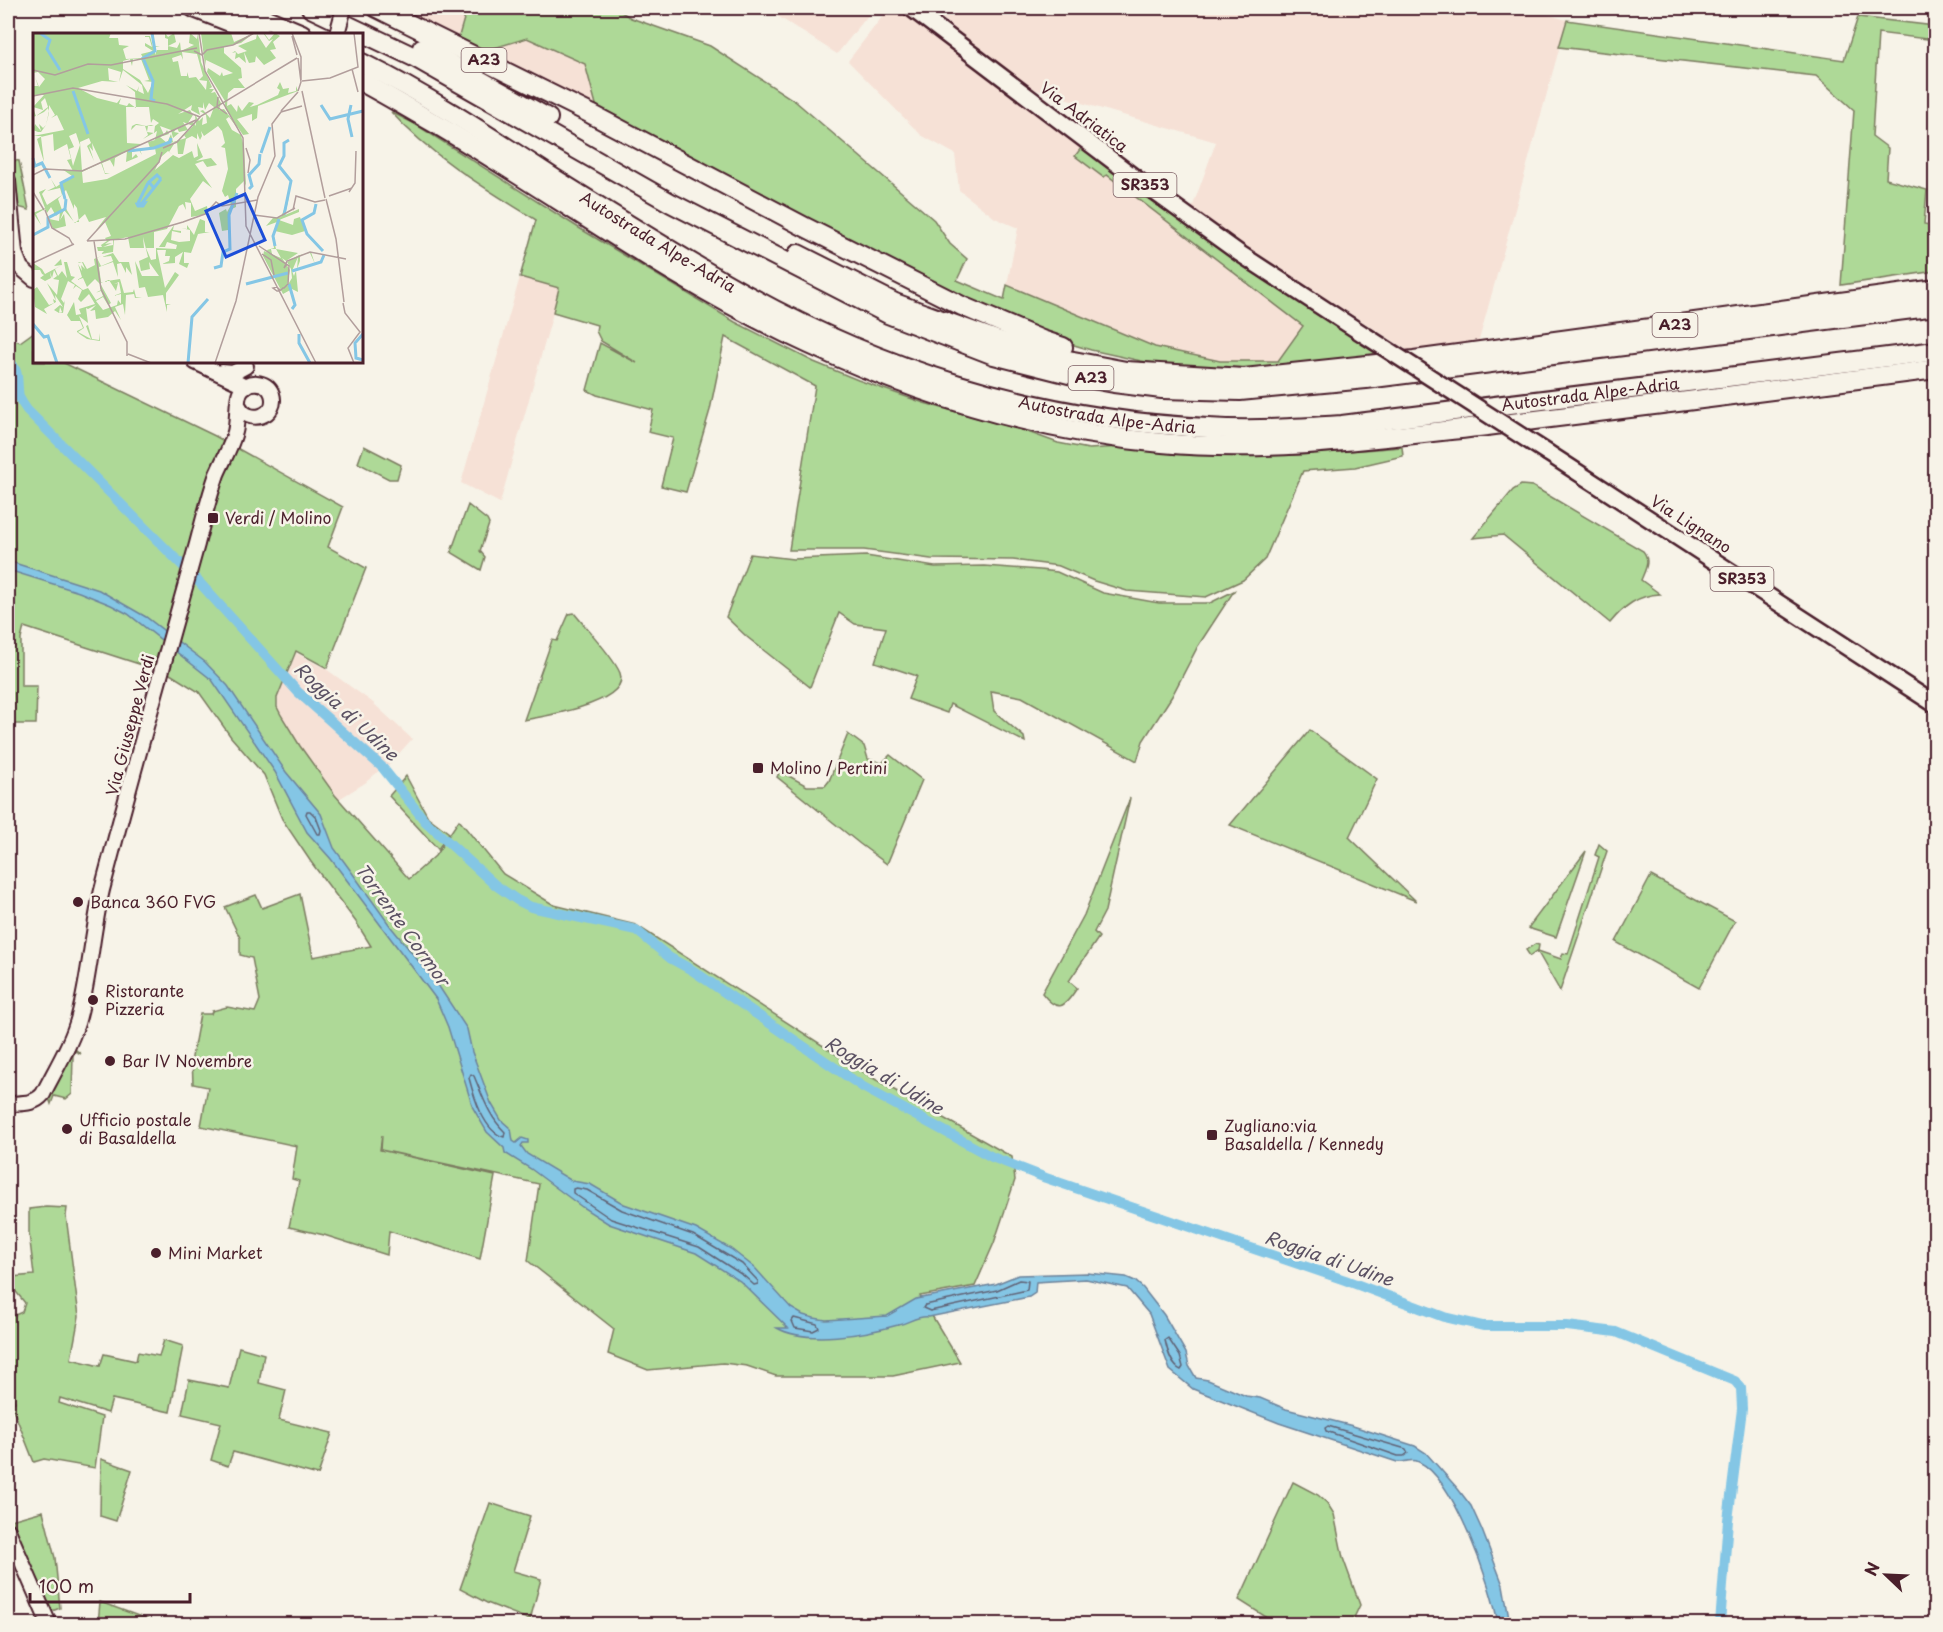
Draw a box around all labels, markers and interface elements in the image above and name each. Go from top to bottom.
inset map [33,33,363,363]
road number: A23 [462,48,506,72]
street label: Via Adriatica [1035,75,1134,157]
road number: SR353 [1114,173,1176,197]
street label: Autostrada Alpe-Adria [576,185,741,298]
road number: A23 [1652,313,1698,337]
road number: A23 [1068,366,1114,390]
street label: Autostrada Alpe-Adria [1500,370,1680,416]
street label: Autostrada Alpe-Adria [1017,388,1197,438]
street label: Via Lignano [1646,488,1737,558]
place label: Verdi / Molino [225,505,332,529]
marker: Verdi / Molino [206,511,220,525]
road number: SR353 [1710,567,1774,591]
street label: Via Giuseppe Verdi [99,651,159,798]
water label: Roggia di Udine [289,655,406,767]
place label: Molino / Pertini [770,755,887,779]
marker: Molino / Pertini [751,761,765,775]
water label: Torrente Cormor [349,857,458,993]
place label: Banca 360 FVG [90,889,216,913]
marker: Banca 360 FVG [71,895,85,909]
place label: Ristorante Pizzeria [105,978,185,1020]
marker: Ristorante Pizzeria [86,993,100,1007]
water label: Roggia di Udine [820,1029,950,1121]
place label: Bar IV Novembre [122,1048,252,1072]
marker: Bar IV Novembre [103,1054,117,1068]
place label: Ufficio postale di Basaldella [79,1107,192,1149]
place label: Zugliano:via Basaldella / Kennedy [1224,1113,1384,1155]
marker: Ufficio postale di Basaldella [60,1122,74,1136]
marker: Zugliano:via Basaldella / Kennedy [1205,1128,1219,1142]
water label: Roggia di Udine [1262,1223,1398,1292]
place label: Mini Market [168,1240,263,1264]
marker: Mini Market [149,1246,163,1260]
north arrow [1856,1545,1916,1605]
text: N [1858,1558,1885,1579]
scale bar [30,1566,190,1604]
text: 100 m [39,1572,94,1599]

